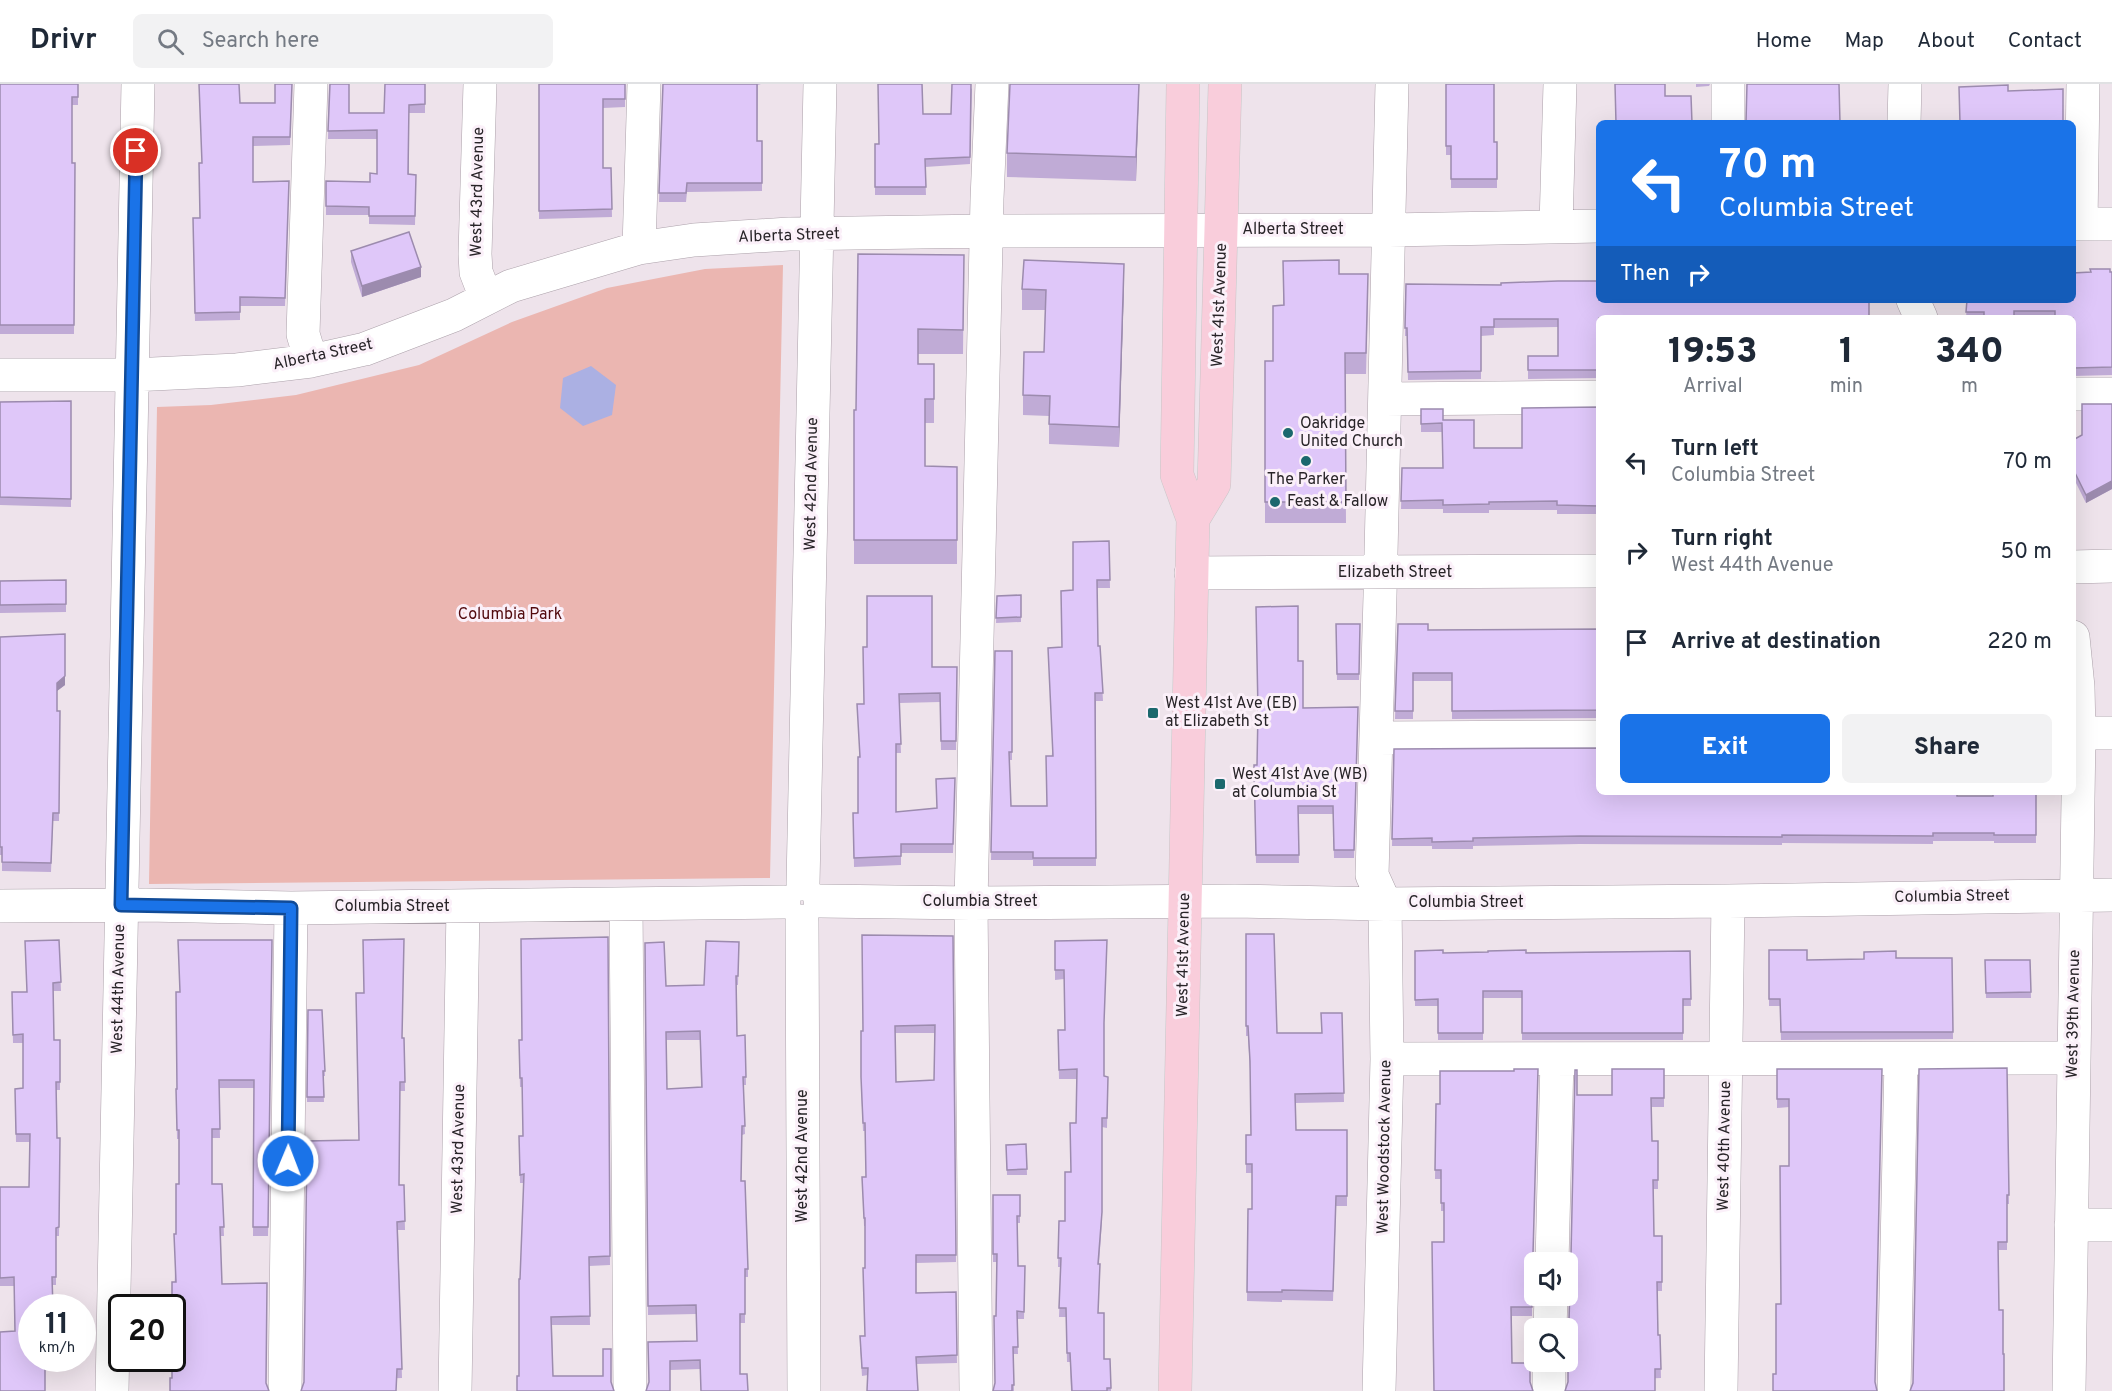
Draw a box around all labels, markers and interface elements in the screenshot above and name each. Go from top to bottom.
search box [133,14,553,68]
text: Drivr [30,23,97,59]
icon: search [154,25,187,58]
text: Search here [202,28,319,55]
text: Home [1756,28,1812,55]
text: Map [1845,28,1884,55]
text: About [1917,28,1975,55]
text: Contact [2008,28,2082,55]
pin [110,125,161,176]
street label: West 43rd Avenue [467,127,489,257]
icon: arrive [119,134,152,167]
text: 70 m [1719,140,1817,193]
icon: left [1620,144,1698,222]
text: Columbia Street [1719,192,1914,226]
street label: Alberta Street [1242,220,1344,240]
street label: Alberta Street [738,224,840,248]
street label: West 41st Avenue [1208,243,1232,367]
icon: right [1682,258,1715,291]
text: Then [1620,261,1670,288]
text: 19:53 [1668,330,1758,376]
text: 1 [1839,330,1854,376]
text: 340 [1935,330,2004,376]
street label: Alberta Street [271,335,375,375]
text: Arrival [1683,374,1743,400]
text: min [1830,374,1863,400]
text: m [1961,374,1978,400]
place label: Oakridge United Church [1300,414,1403,452]
street label: West 42nd Avenue [801,417,823,551]
marker: Oakridge United Church [1281,426,1295,440]
text: Turn left [1671,436,1759,463]
icon: left [1620,446,1653,479]
text: 70 m [2003,449,2052,476]
marker: The Parker [1299,454,1313,468]
text: Columbia Street [1671,463,1815,489]
place label: The Parker [1267,470,1345,490]
place label: Feast & Fallow [1287,492,1388,512]
marker: Feast & Fallow [1268,495,1282,509]
text: Turn right [1671,526,1773,553]
icon: right [1620,536,1653,569]
text: 50 m [2000,539,2052,566]
text: West 44th Avenue [1671,553,1833,579]
street label: Elizabeth Street [1338,563,1452,583]
park label: Columbia Park [458,605,562,625]
icon: arrive [1620,626,1653,659]
text: Arrive at destination [1671,629,1881,656]
text: 220 m [1987,629,2052,656]
place label: West 41st Ave (EB) at Elizabeth St [1165,694,1297,732]
marker: West 41st Ave (EB) at Elizabeth St [1146,706,1160,720]
button: Exit [1620,714,1830,783]
button: Share [1842,714,2052,783]
place label: West 41st Ave (WB) at Columbia St [1232,765,1368,803]
marker: West 41st Ave (WB) at Columbia St [1213,777,1227,791]
street label: Columbia Street [1894,886,2010,908]
street label: Columbia Street [922,892,1038,912]
street label: West 41st Avenue [1173,893,1195,1017]
street label: Columbia Street [1408,893,1524,913]
street label: Columbia Street [334,897,450,917]
street label: West 44th Avenue [108,924,130,1054]
street label: West 39th Avenue [2063,949,2085,1079]
street label: West Woodstock Avenue [1373,1060,1397,1234]
street label: West 40th Avenue [1714,1081,1736,1211]
street label: West 43rd Avenue [448,1084,470,1214]
street label: West 42nd Avenue [793,1089,813,1223]
position arrow [256,1129,320,1193]
map controls [1524,1252,1578,1372]
button: sound [1524,1252,1578,1306]
speed limit sign: 20 [108,1294,186,1372]
text: 11 [45,1307,69,1344]
button: search [1524,1318,1578,1372]
text: km/h [39,1339,75,1358]

